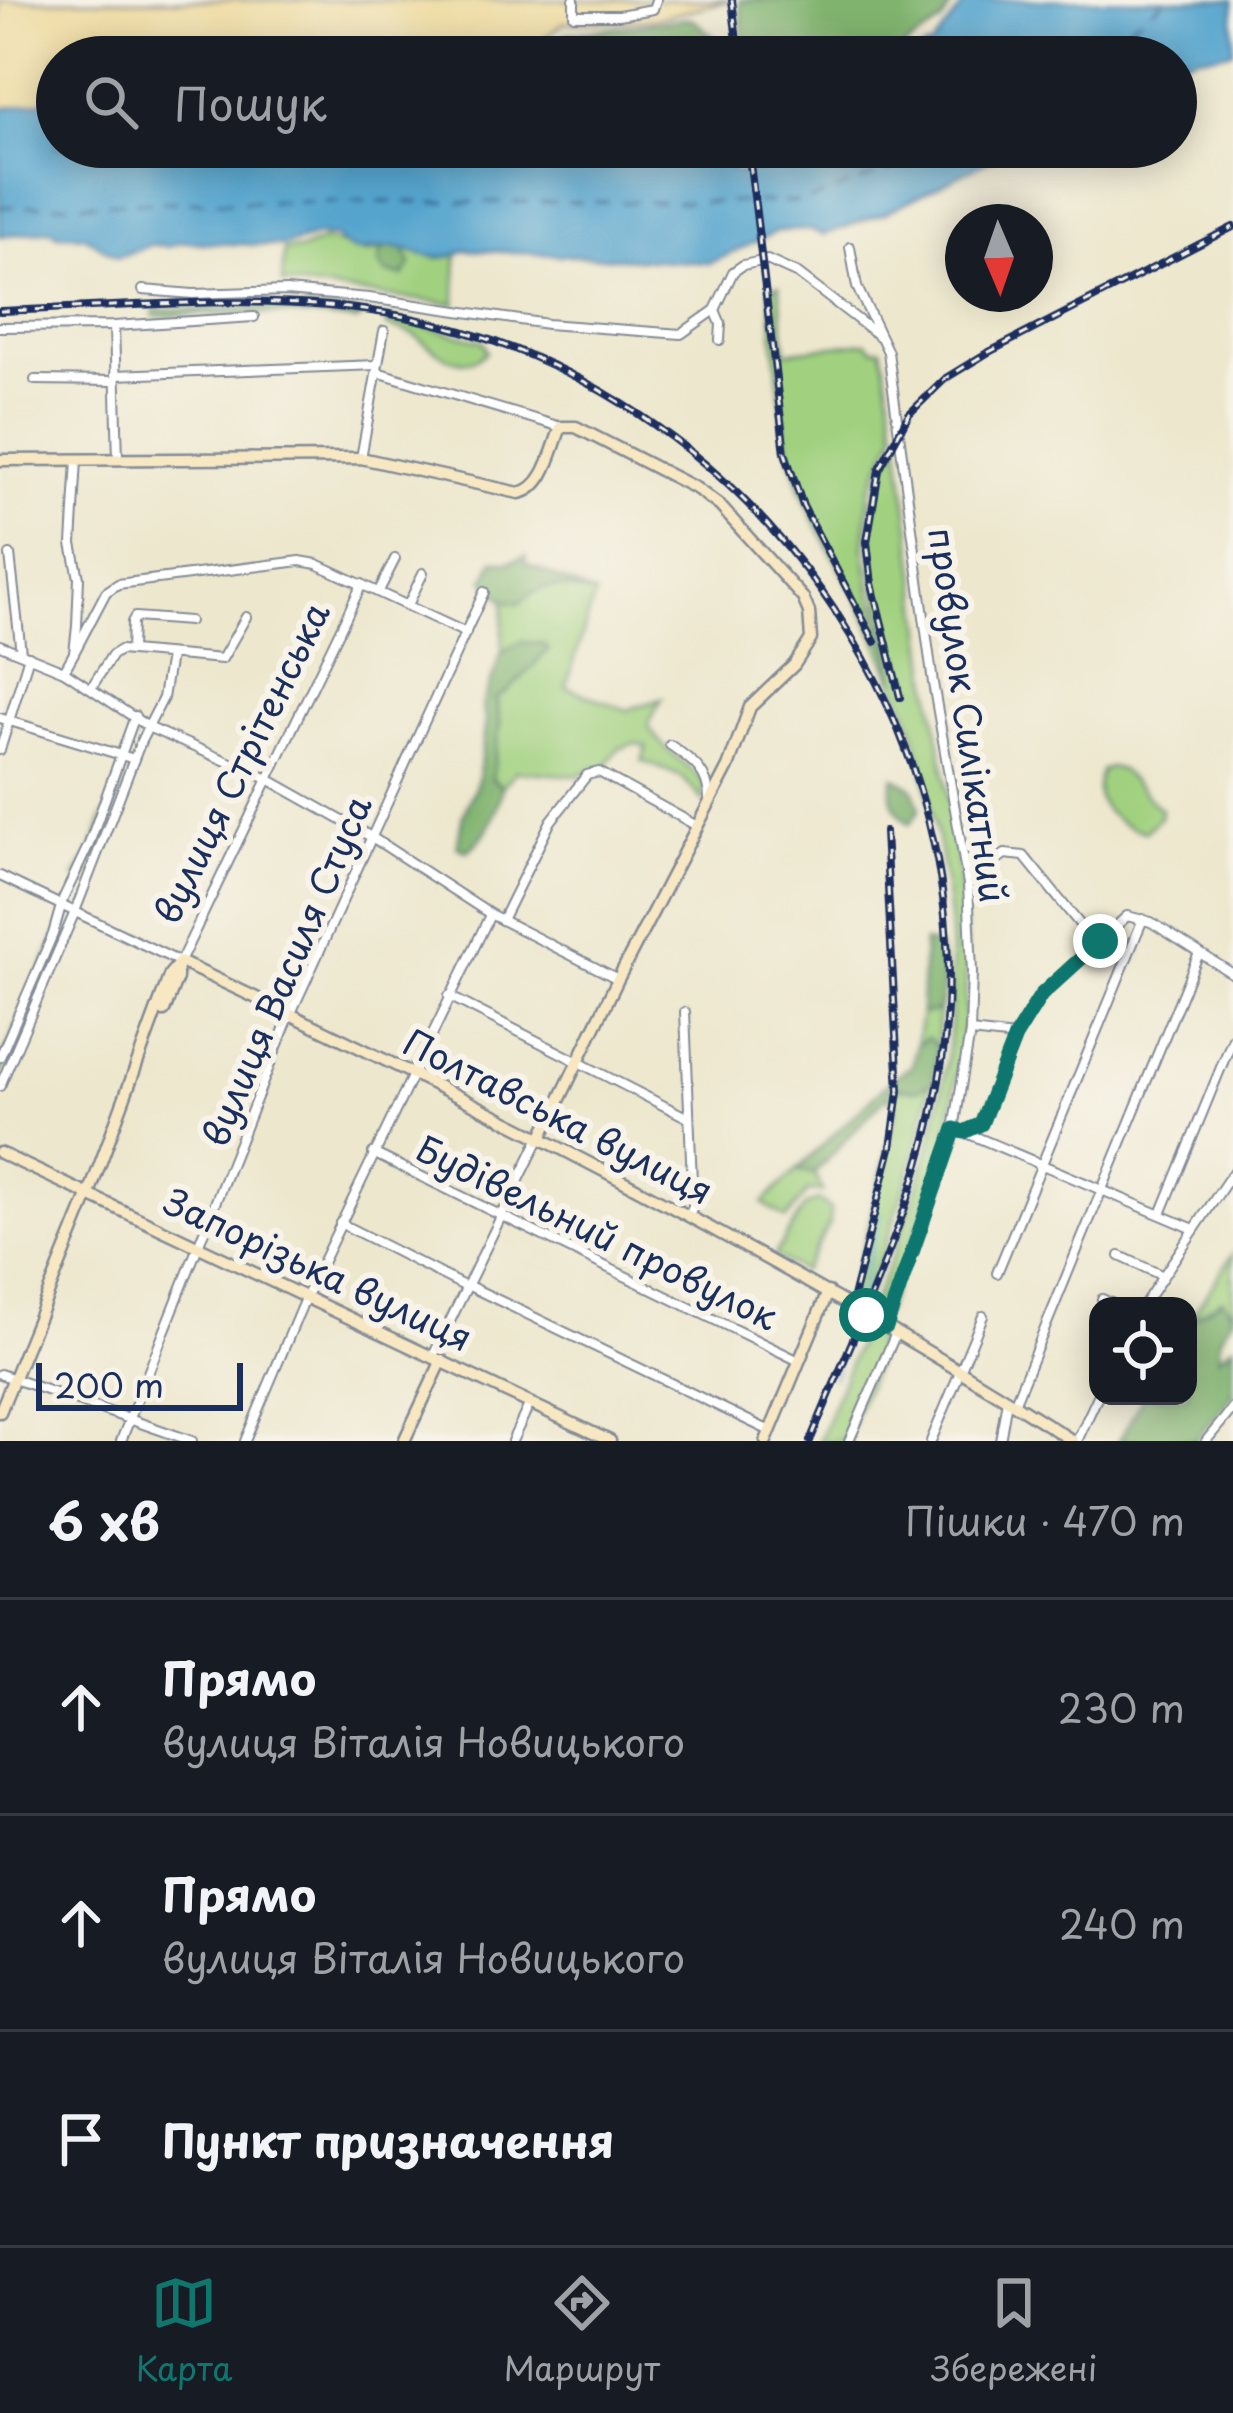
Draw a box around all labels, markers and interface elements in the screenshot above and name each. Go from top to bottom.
search box [36,36,1197,168]
text: Пошук [174,68,327,136]
icon: search [78,69,144,135]
north arrow [945,204,1053,312]
street label: провулок Силікатний [916,524,1022,906]
street label: вулиця Стрітенська [139,592,342,932]
street label: вулиця Василя Стуса [187,786,384,1154]
route end [1073,914,1127,968]
street label: Полтавська вулиця [395,1014,723,1217]
street label: Будівельний провулок [408,1120,788,1343]
street label: Запорізька вулиця [156,1173,482,1363]
route start [839,1288,893,1342]
map controls [1089,1297,1197,1405]
button: locate [1089,1297,1197,1405]
scale bar [36,1357,243,1410]
text: 200 m [54,1359,164,1409]
text: 6 хв [48,1481,160,1558]
text: Пішки · 470 m [905,1490,1185,1549]
text: Прямо [162,1643,316,1711]
icon: ahead [48,1674,114,1740]
text: 230 m [1058,1677,1185,1736]
text: вулиця Віталія Новицького [162,1711,685,1770]
text: Прямо [162,1859,316,1927]
icon: ahead [48,1890,114,1956]
text: 240 m [1059,1893,1185,1952]
text: вулиця Віталія Новицького [162,1927,685,1986]
text: Пункт призначення [162,2105,614,2173]
icon: arrive [48,2106,114,2172]
tab: Карта [136,2270,233,2392]
tab: Маршрут [504,2270,660,2392]
tab: Збережені [931,2270,1097,2392]

